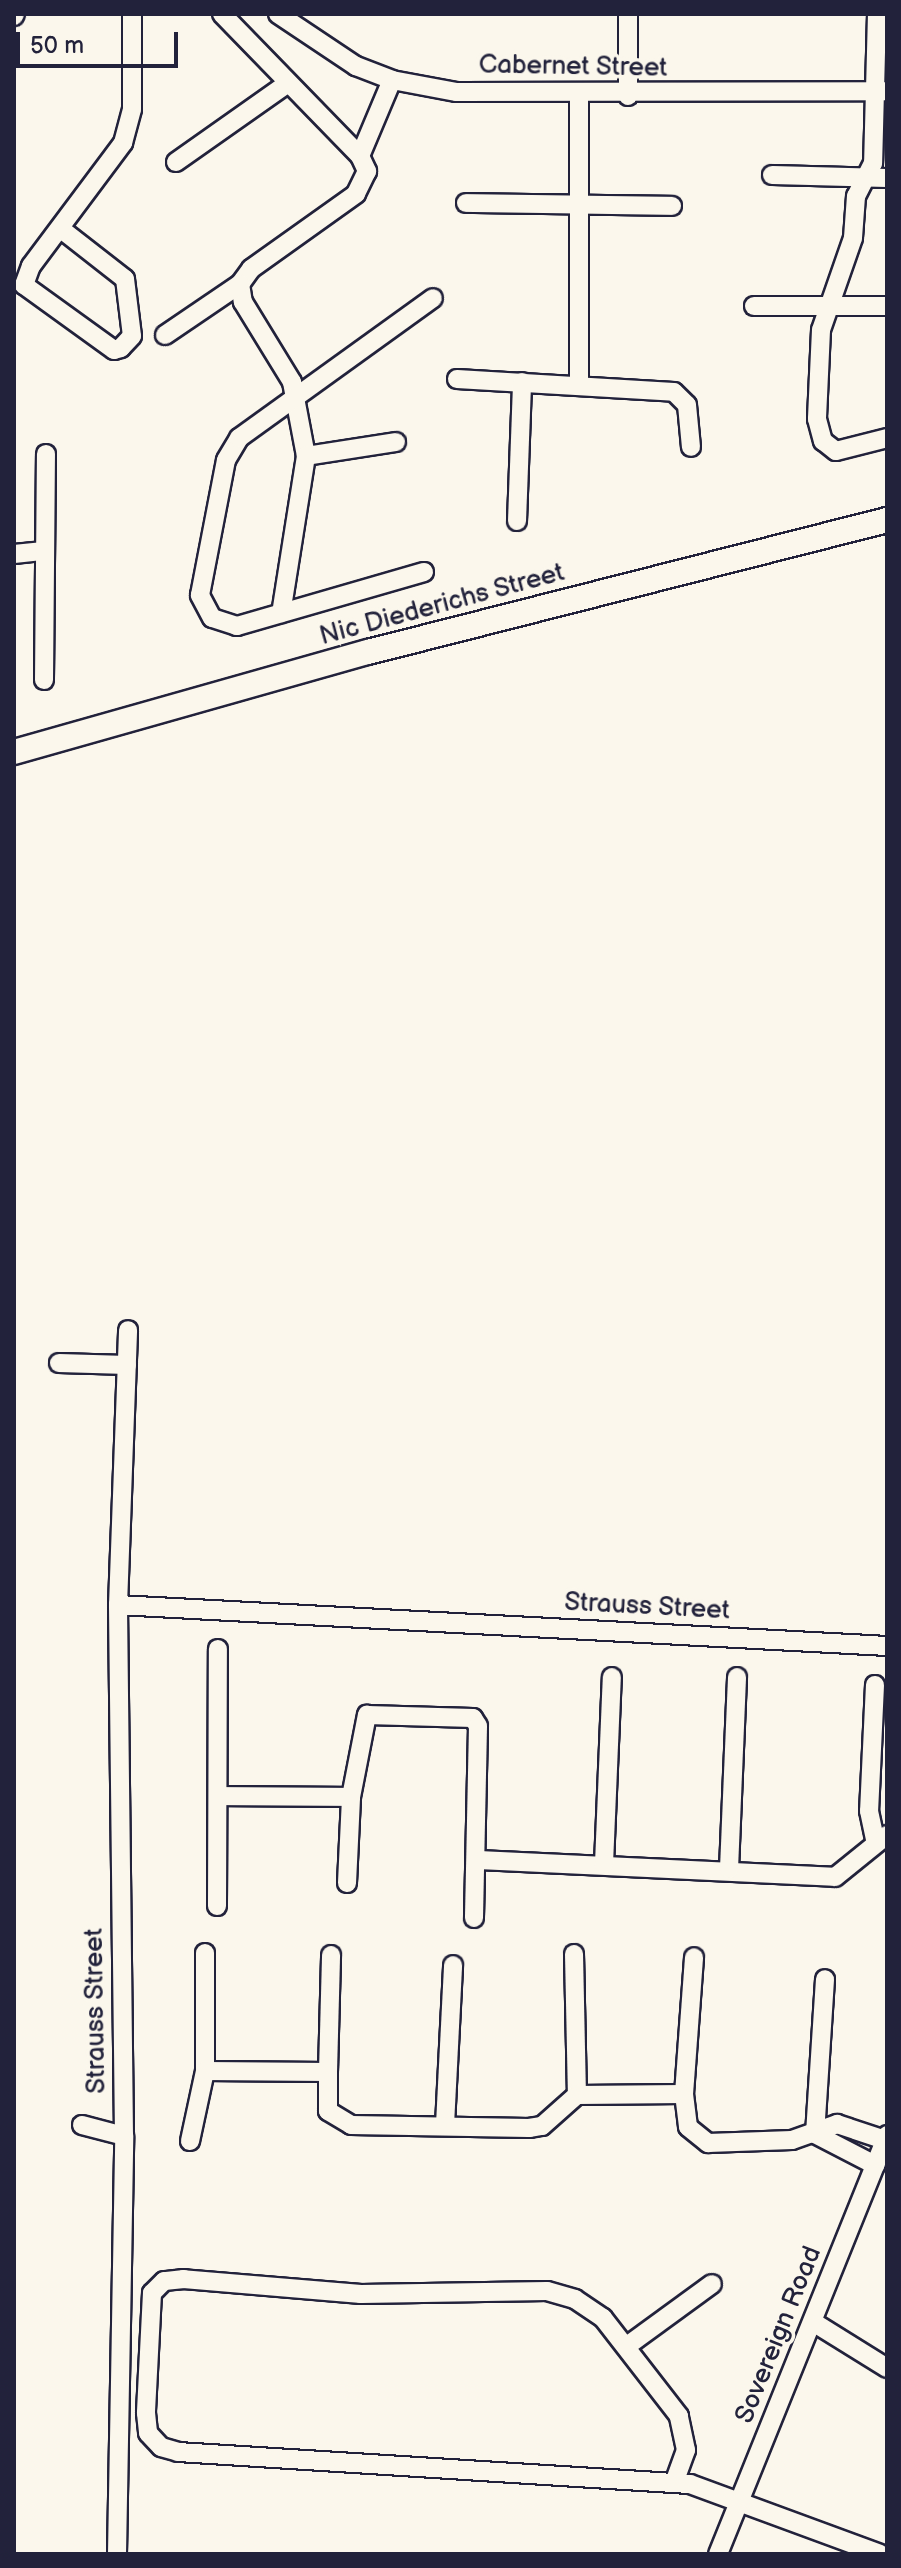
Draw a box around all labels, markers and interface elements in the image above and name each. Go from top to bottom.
scale bar [20,16,182,66]
text: 50 m [30,31,84,60]
street label: Cabernet Street [478,50,668,84]
street label: Nic Diederichs Street [316,557,568,653]
street label: Strauss Street [563,1587,731,1627]
street label: Strauss Street [79,1928,113,2094]
street label: Sovereign Road [729,2242,829,2428]

